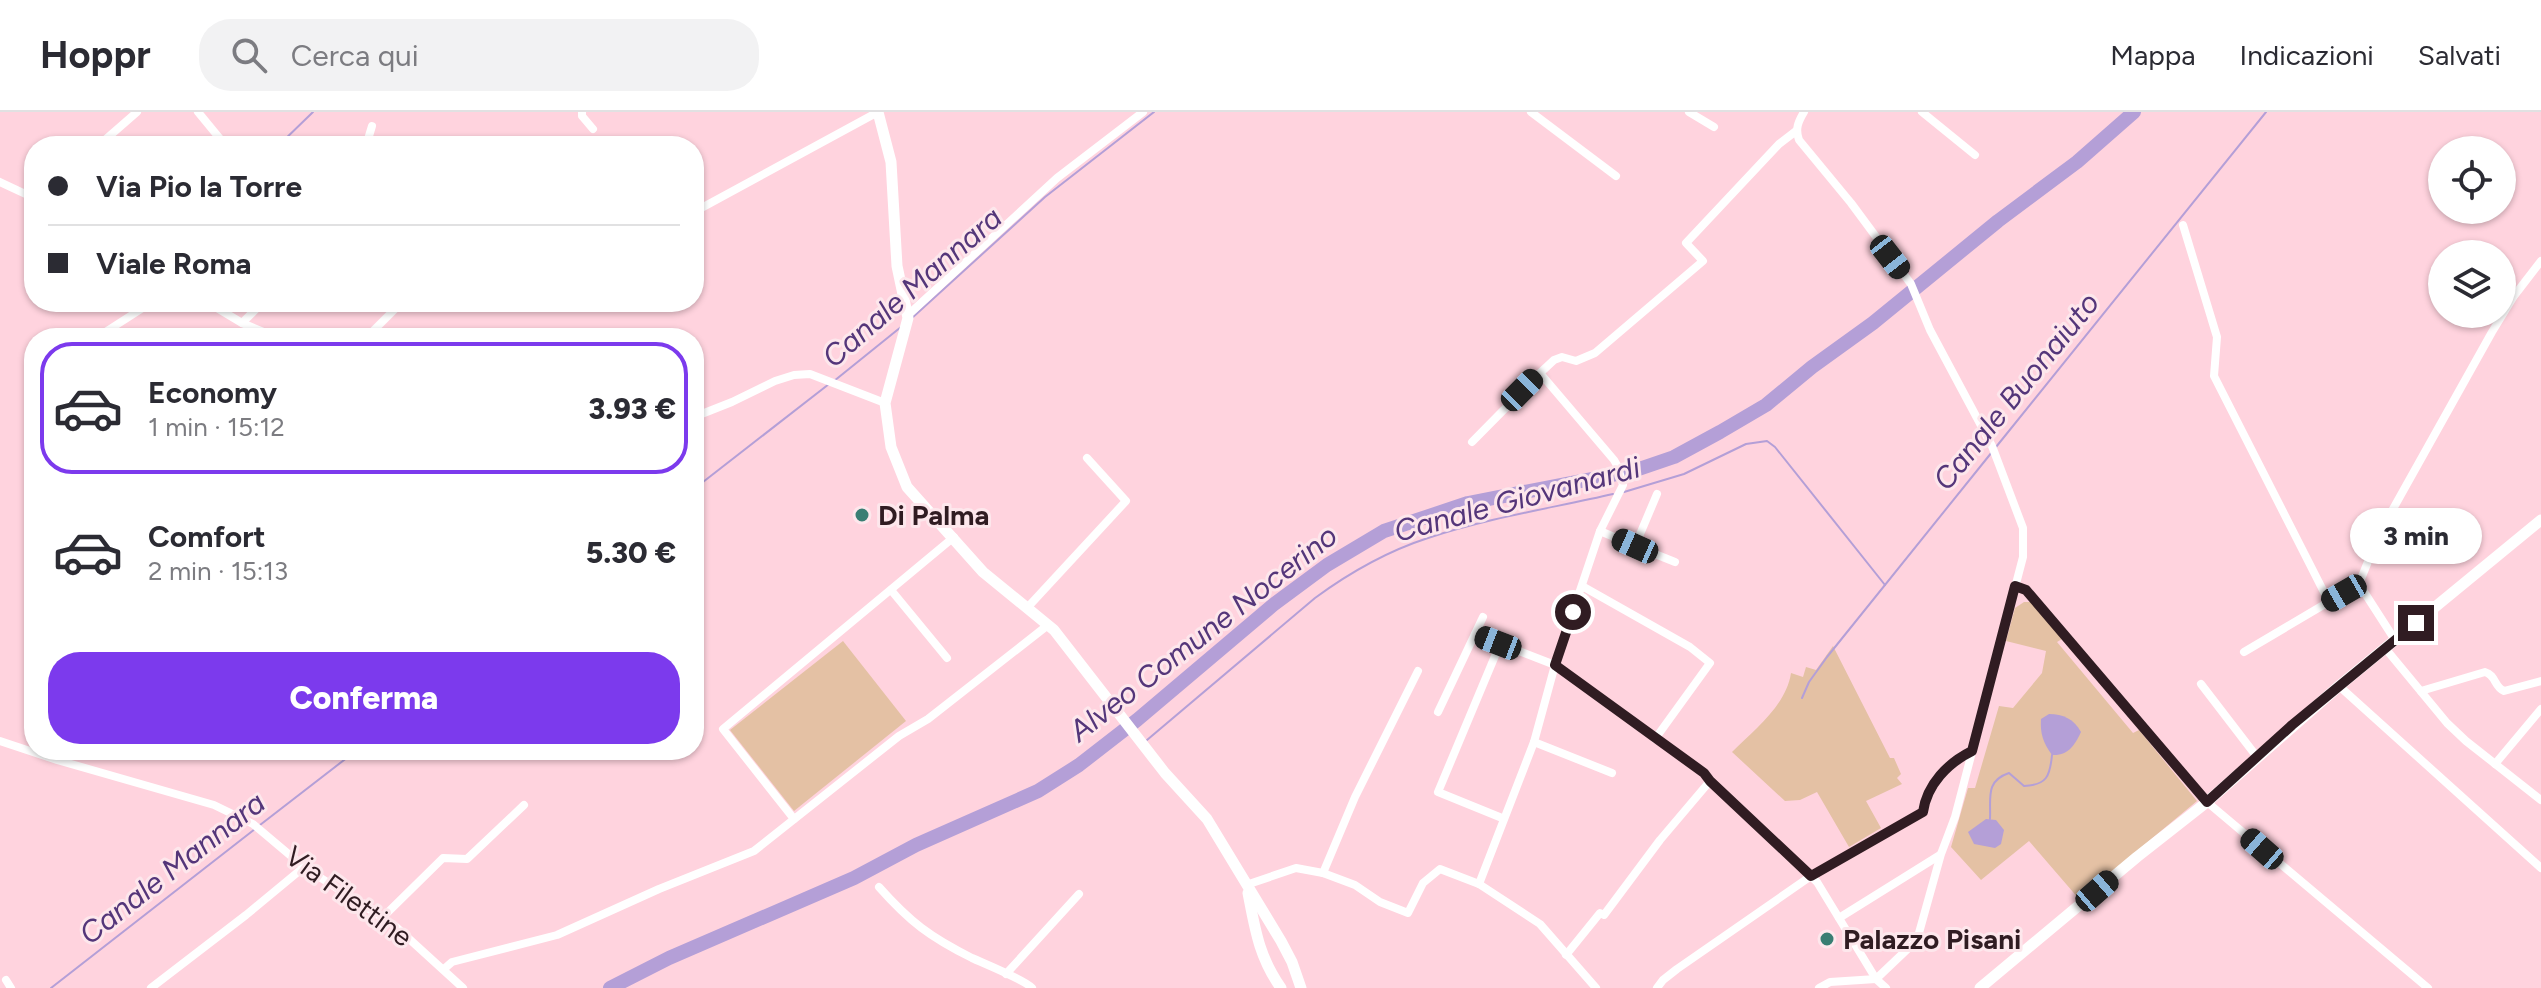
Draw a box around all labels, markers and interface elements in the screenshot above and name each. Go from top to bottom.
search box [199,19,759,91]
text: Hoppr [40,32,151,78]
icon: search [227,33,271,77]
text: Cerca qui [291,37,419,74]
text: Mappa [2110,38,2196,72]
text: Indicazioni [2240,38,2374,72]
text: Salvati [2418,38,2501,72]
map controls [2428,136,2516,328]
button: locate [2428,136,2516,224]
text: Via Pio la Torre [96,168,302,205]
water label: Canale Mannara [815,199,1009,375]
car [1866,231,1914,283]
button: layers [2428,240,2516,328]
text: Viale Roma [96,245,252,282]
water label: Canale Buonaiuto [1925,285,2107,497]
car [1497,365,1547,415]
icon: car [52,372,124,444]
text: Economy [148,374,277,411]
text: 3.93 € [588,390,676,427]
text: 1 min · 15:12 [148,411,285,443]
water label: Canale Giovanardi [1390,448,1645,550]
place label: Di Palma [878,498,989,532]
marker: Di Palma [853,506,871,524]
callout: 3 min [2350,507,2482,563]
icon: car [52,516,124,588]
water label: Alveo Comune Nocerino [1061,517,1345,750]
text: Comfort [148,518,266,555]
text: 3 min [2383,520,2449,552]
car [1608,525,1662,567]
text: 5.30 € [586,534,676,571]
text: 2 min · 15:13 [148,555,288,587]
car [2317,571,2371,615]
route start [1555,594,1591,630]
route end [2398,605,2434,641]
car [1471,623,1525,663]
button: Conferma [48,652,680,744]
water label: Canale Mannara [72,784,272,952]
car [2236,824,2288,874]
street label: Via Filettine [279,839,419,953]
car [2071,866,2123,916]
place label: Palazzo Pisani [1843,922,2021,956]
marker: Palazzo Pisani [1818,930,1836,948]

